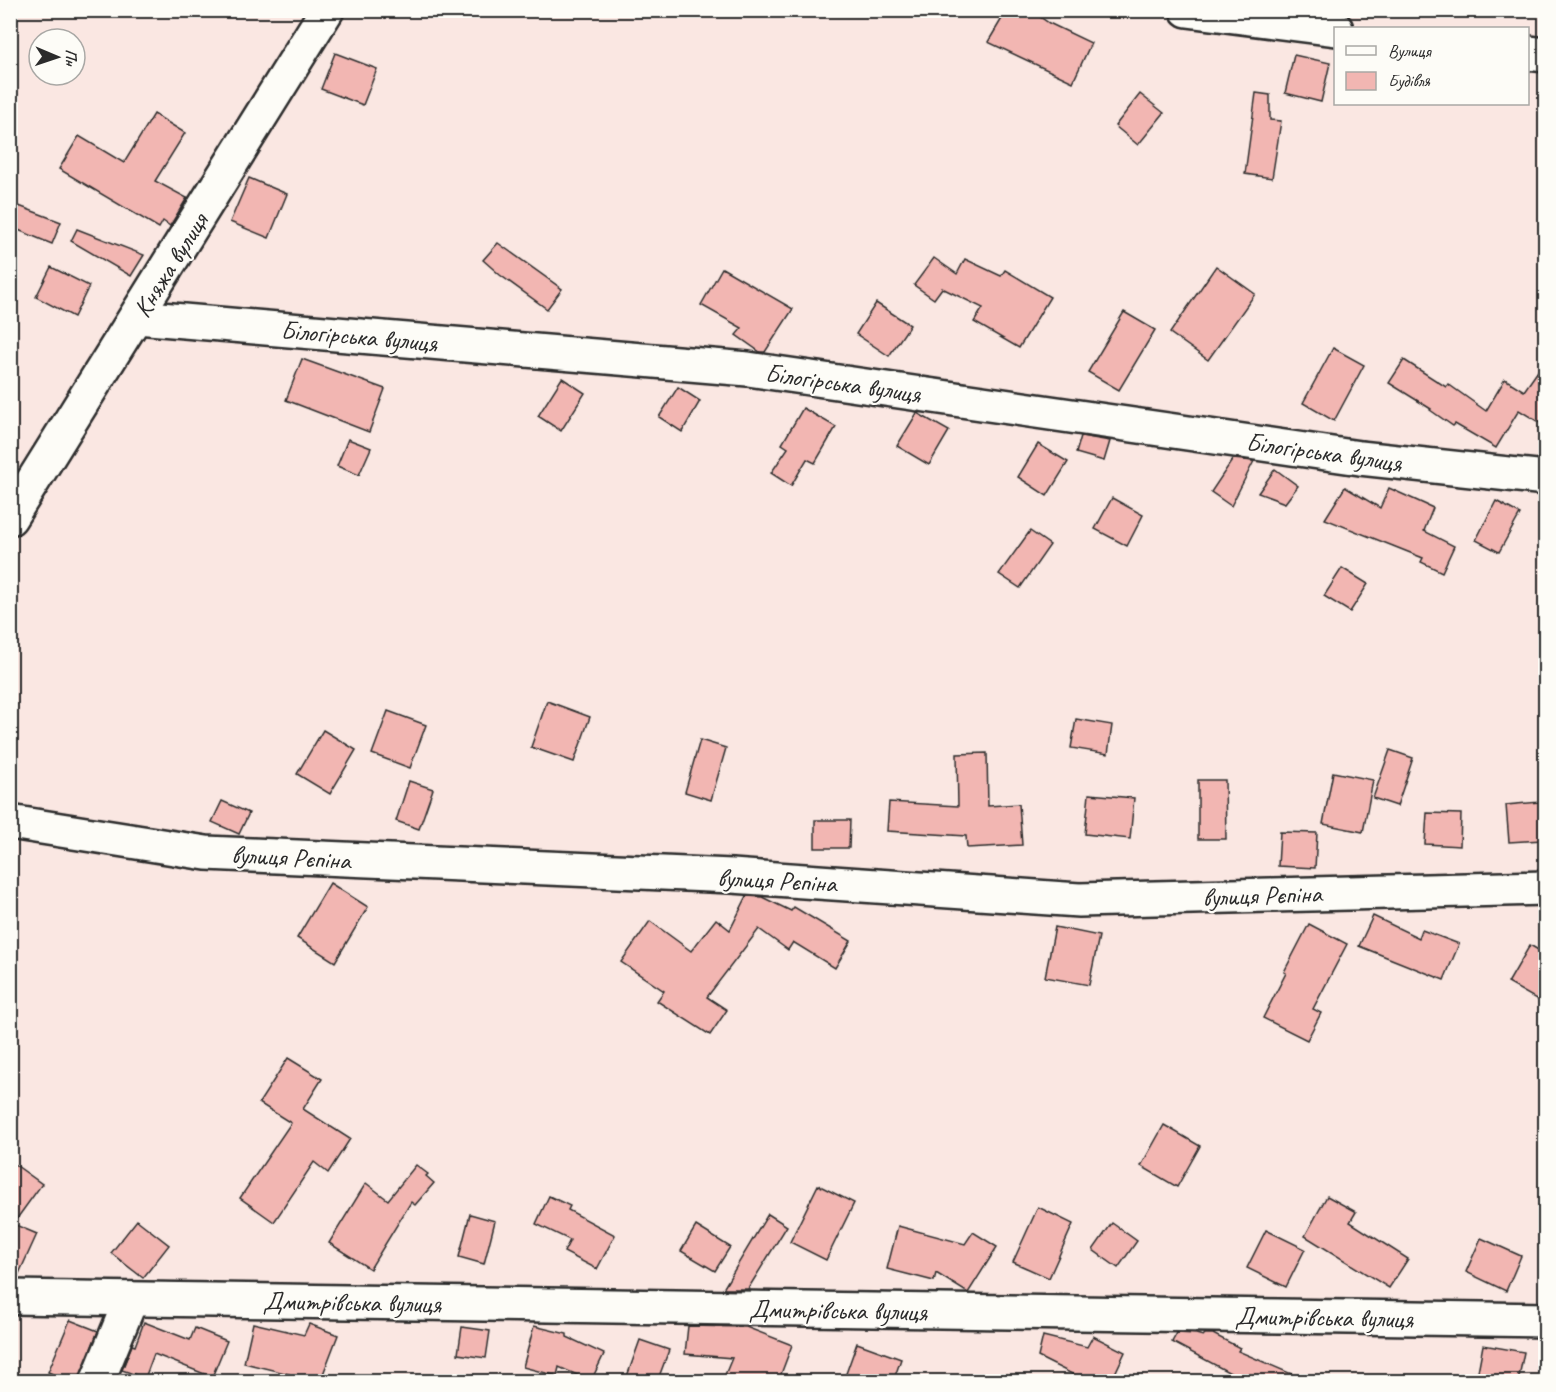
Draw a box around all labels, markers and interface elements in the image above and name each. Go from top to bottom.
north arrow [27,27,87,87]
legend [1334,27,1529,105]
text: Вулиця [1388,40,1432,62]
text: Пн [61,49,81,67]
text: Будівля [1388,70,1431,92]
street label: Княжа вулиця [125,205,216,324]
street label: Білогірська вулиця [279,313,440,360]
street label: Білогірська вулиця [763,356,924,411]
street label: Білогірська вулиця [1244,425,1405,480]
street label: вулиця Рєпіна [230,838,353,877]
street label: вулиця Рєпіна [716,861,839,900]
street label: вулиця Рєпіна [1202,877,1324,914]
street label: Дмитрівська вулиця [263,1284,443,1321]
street label: Дмитрівська вулиця [749,1292,929,1329]
street label: Дмитрівська вулиця [1235,1299,1415,1336]

